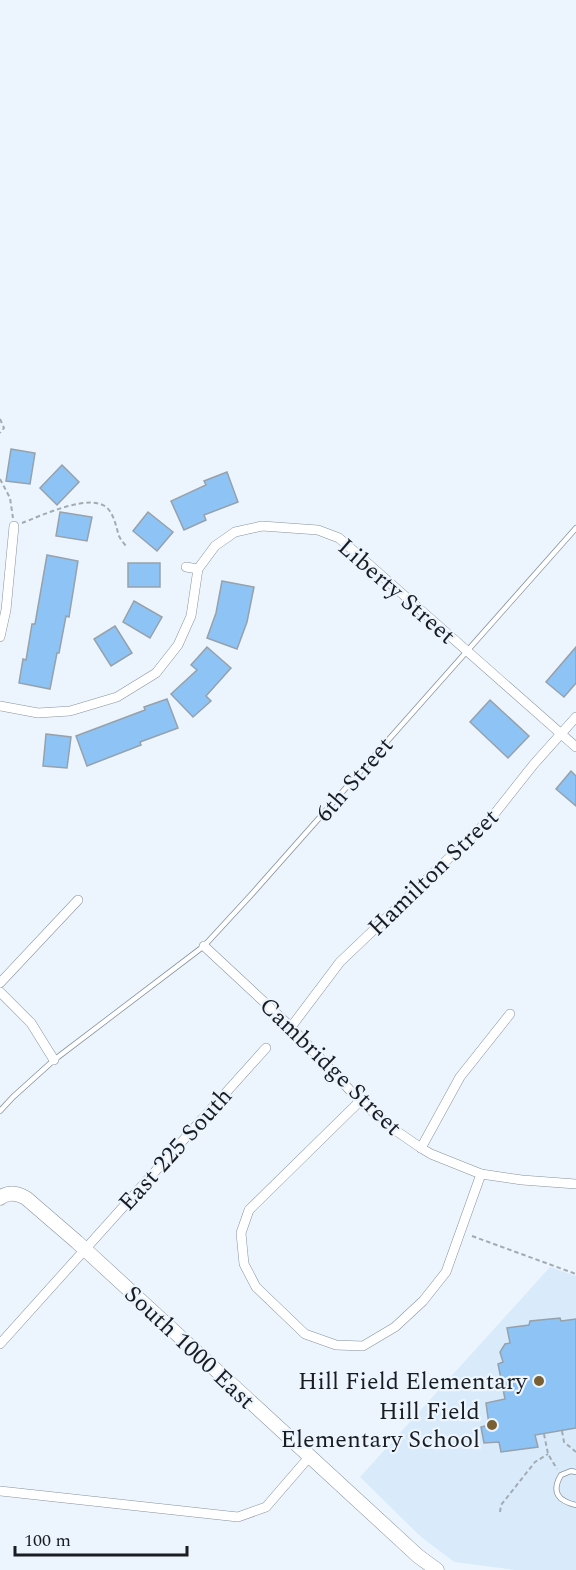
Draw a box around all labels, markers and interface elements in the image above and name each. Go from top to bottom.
street label: Liberty Street [329,530,463,653]
street label: 6th Street [307,729,402,831]
street label: Hamilton Street [360,800,508,945]
street label: Cambridge Street [251,989,410,1145]
street label: East 225 South [110,1080,241,1220]
street label: South 1000 East [116,1277,263,1418]
place label: Hill Field Elementary [298,1364,528,1400]
marker: Hill Field Elementary [532,1374,546,1388]
place label: Hill Field Elementary School [280,1394,480,1458]
marker: Hill Field Elementary School [485,1418,499,1432]
scale bar [15,1519,188,1557]
text: 100 m [24,1527,71,1554]

